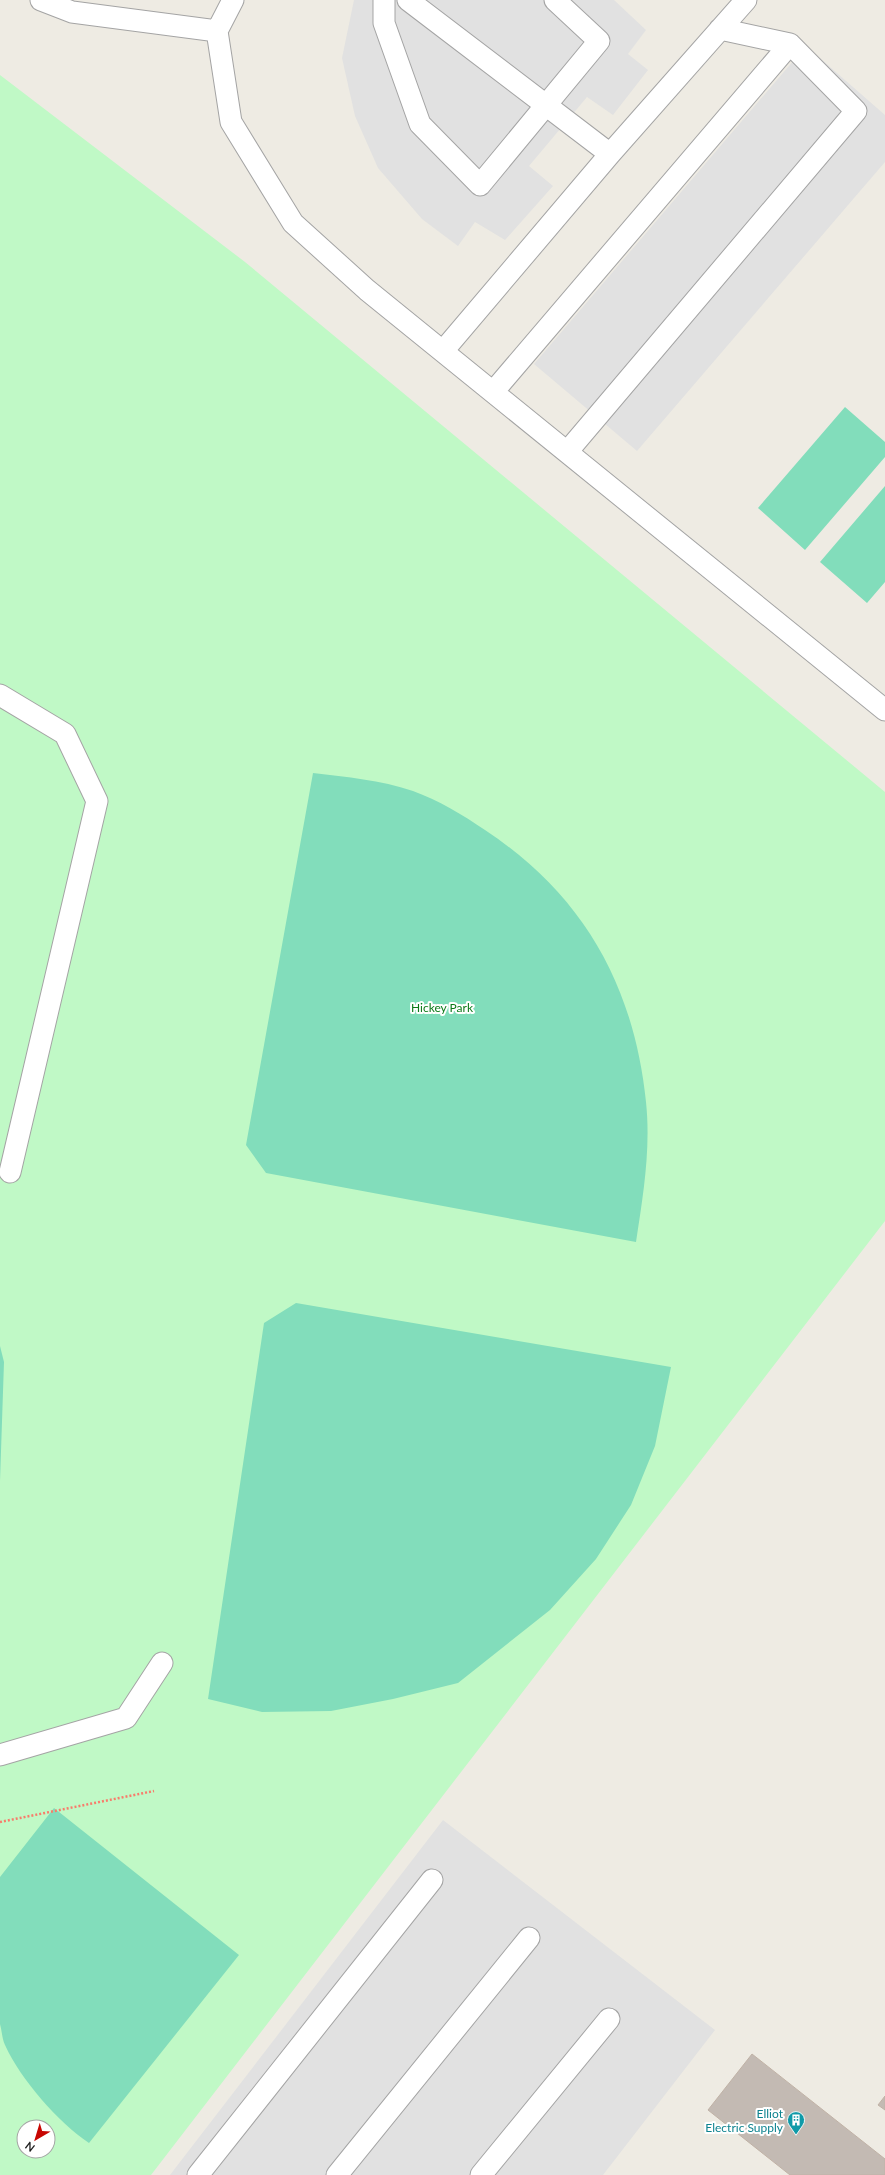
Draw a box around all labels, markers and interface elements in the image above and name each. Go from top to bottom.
park label: Hickey Park [411,1000,474,1015]
place label: Elliot Electric Supply [705,2106,784,2135]
building icon: Elliot Electric Supply [786,2110,806,2135]
north arrow [16,2119,56,2159]
text: N [22,2140,37,2155]

